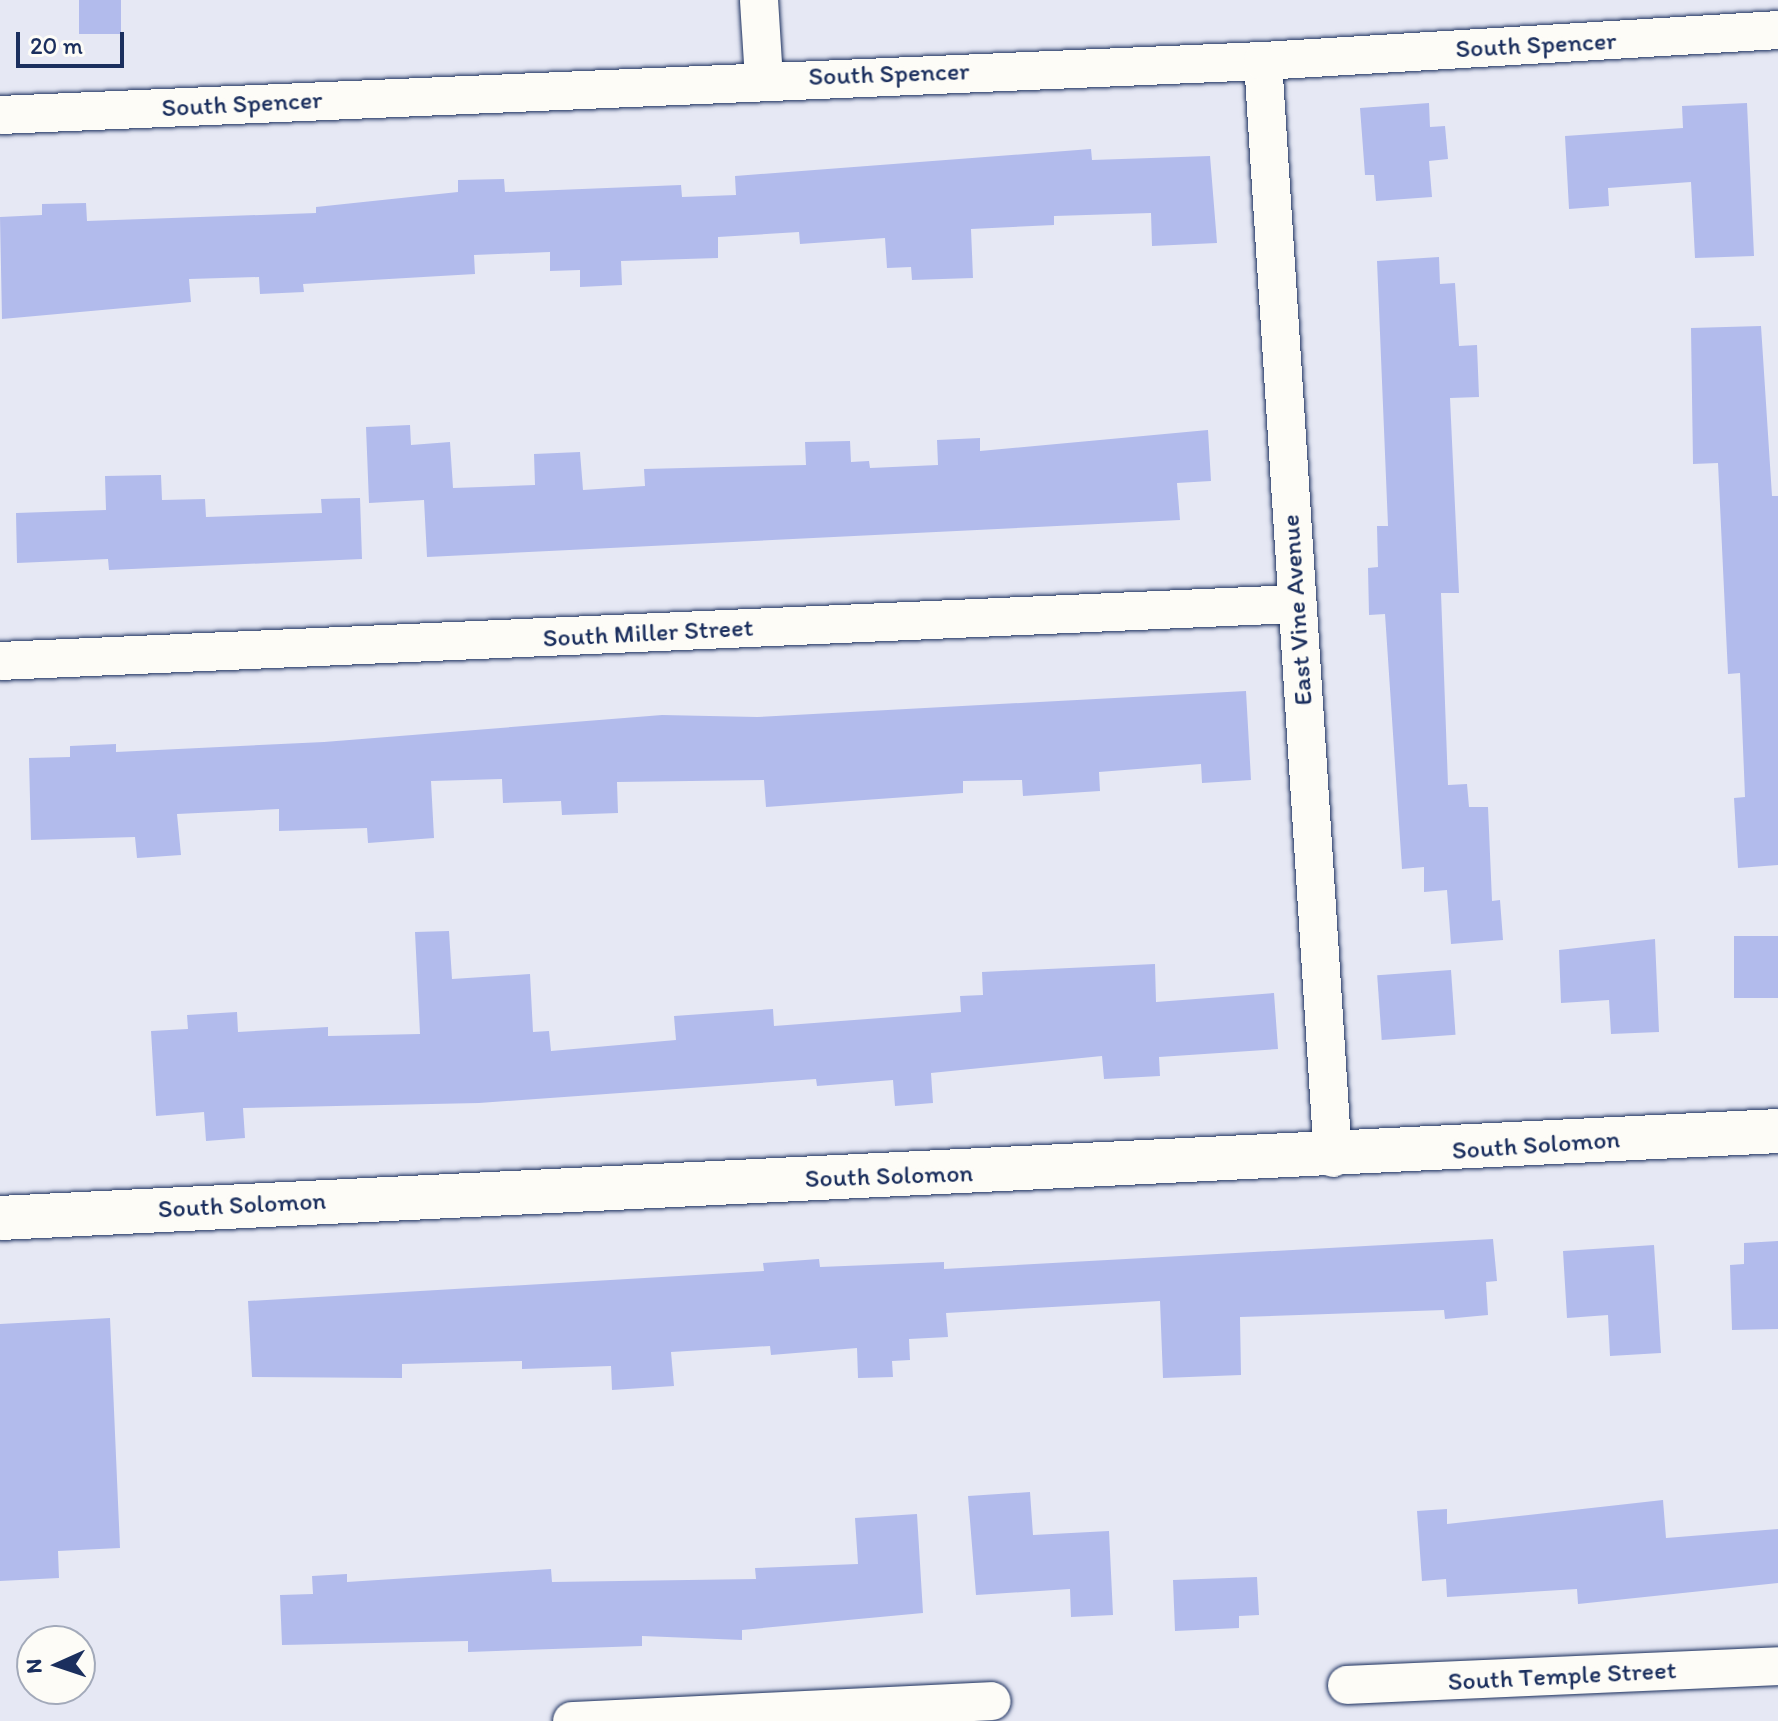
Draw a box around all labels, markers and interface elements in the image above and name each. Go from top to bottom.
scale bar [20,16,128,66]
street label: South Spencer [1455,25,1617,65]
text: 20 m [30,31,83,60]
street label: South Spencer [808,56,970,92]
street label: South Spencer [161,84,323,124]
street label: East Vine Avenue [1275,514,1319,706]
street label: South Miller Street [542,612,754,654]
street label: South Solomon [1451,1124,1621,1166]
street label: South Solomon [804,1157,974,1195]
street label: South Solomon [157,1185,327,1225]
north arrow [16,1625,96,1705]
street label: South Temple Street [1449,1655,1675,1697]
text: N [20,1658,47,1674]

